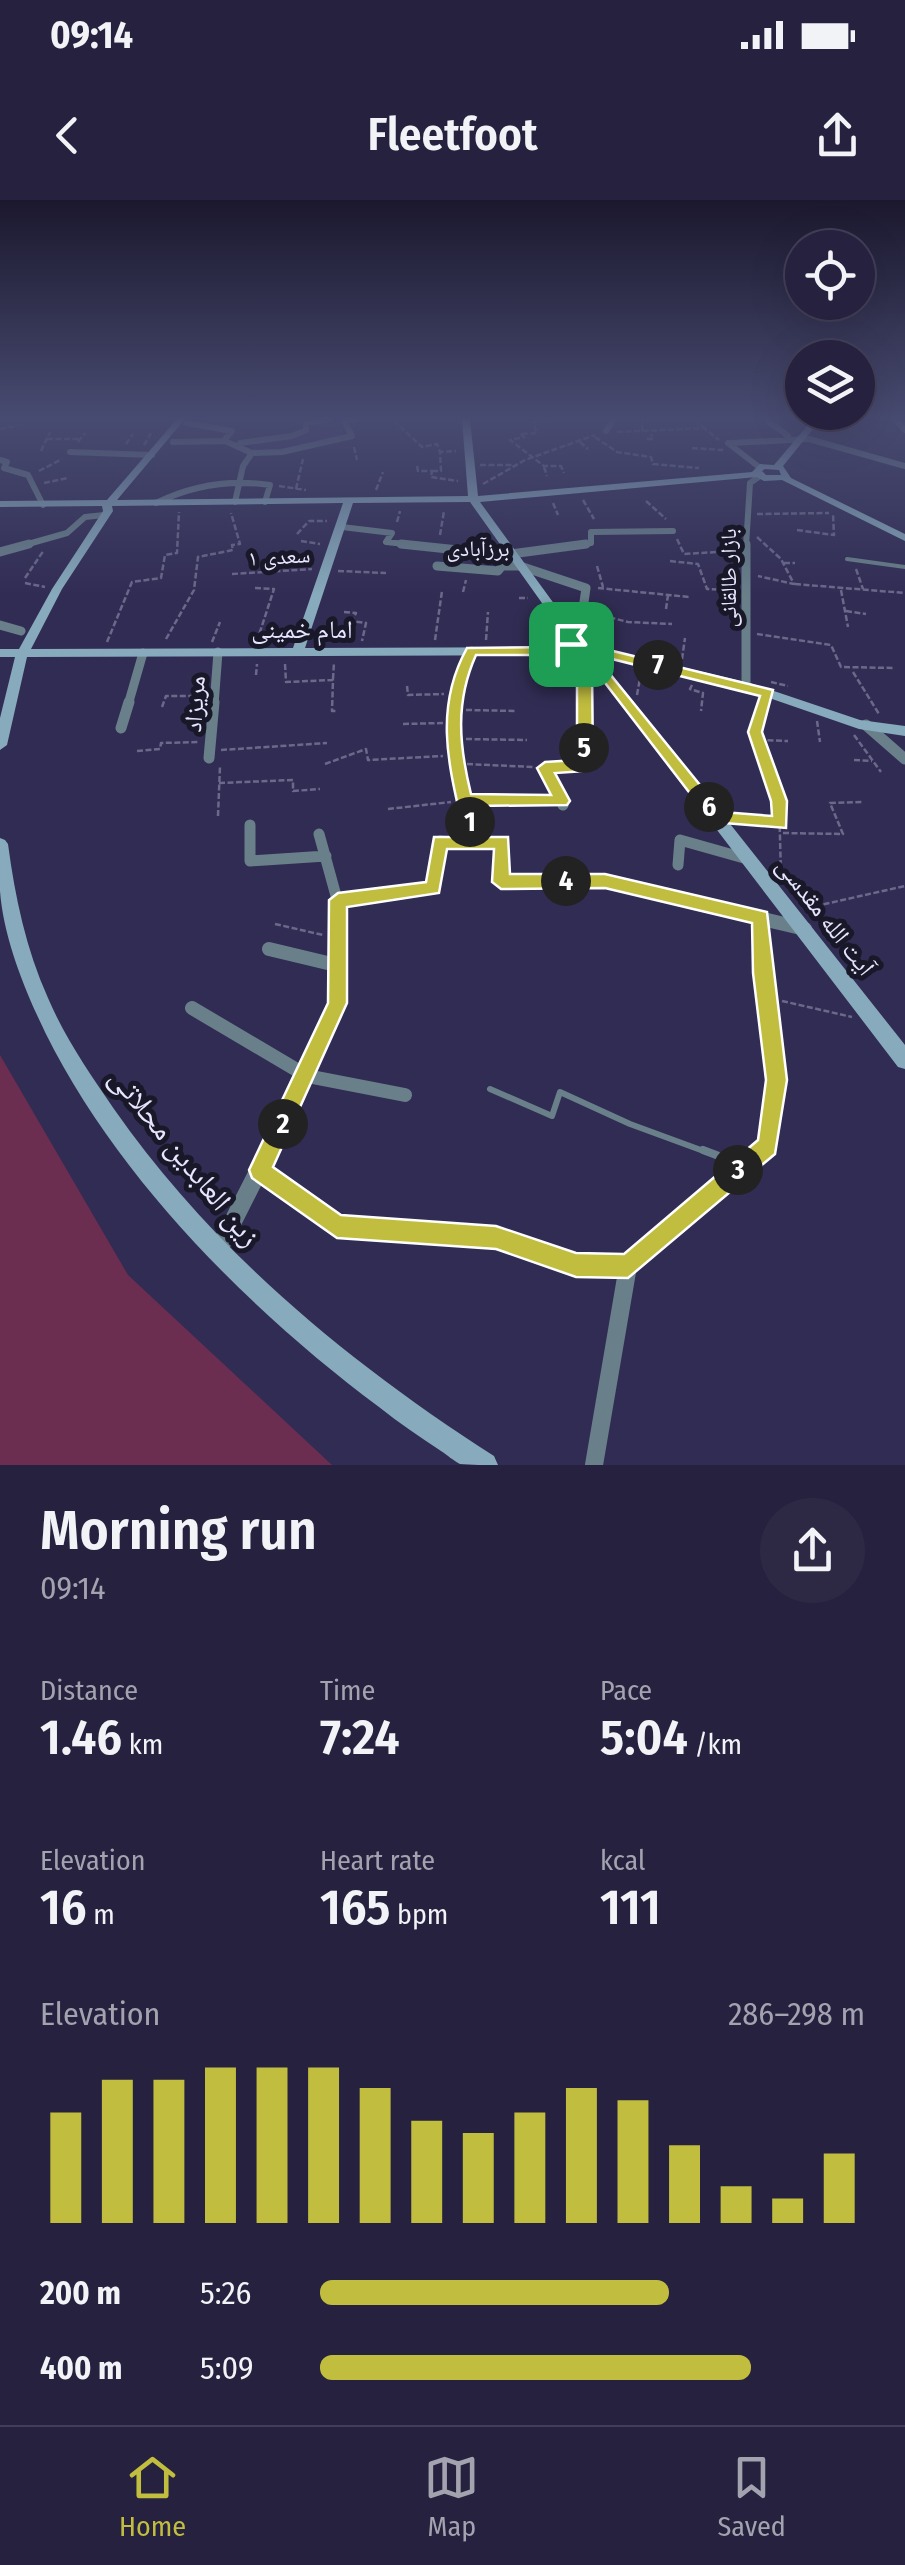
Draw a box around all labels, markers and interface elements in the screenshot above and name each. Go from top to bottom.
text: 09:14 [50,12,133,58]
icon: back [40,108,95,163]
text: Fleetfoot [367,108,538,162]
icon: share [810,108,865,163]
map controls [785,230,875,430]
button: locate [785,230,875,320]
button: layers [785,340,875,430]
street label: بازار طالقانی [715,528,742,628]
street label: برزآبادی [447,535,510,562]
street label: سعدی ۱ [247,541,311,572]
pin [529,602,614,687]
street label: امام خمینی [251,615,353,646]
icon: arrive [544,617,599,672]
pin: 7 [633,640,683,690]
text: 7 [652,648,664,681]
street label: مریزاد [178,675,212,733]
pin: 5 [559,723,609,773]
text: 5 [577,731,591,764]
pin: 6 [684,782,734,832]
text: 6 [702,790,716,823]
pin: 1 [445,797,495,847]
text: 1 [464,805,476,838]
street label: آیت الله مقدسی [770,851,881,982]
pin: 4 [541,856,591,906]
text: 4 [559,864,573,897]
street label: زین العابدین محلاتی [102,1060,268,1254]
pin: 2 [258,1099,308,1149]
text: 2 [277,1107,289,1140]
pin: 3 [713,1145,763,1195]
text: 3 [731,1153,745,1186]
text: Morning run [40,1498,317,1564]
button: share [760,1498,865,1603]
text: 09:14 [40,1569,105,1607]
text: Distance [40,1674,138,1707]
text: Time [320,1674,375,1707]
text: Pace [600,1674,652,1707]
text: 1.46 [40,1707,122,1767]
text: 7:24 [320,1707,400,1767]
text: 5:04 [600,1707,688,1767]
text: km [122,1728,163,1761]
text: /km [688,1728,742,1761]
text: Elevation [40,1844,145,1877]
text: Heart rate [320,1844,435,1877]
text: kcal [600,1844,645,1877]
text: 16 [40,1877,87,1937]
text: 165 [320,1877,391,1937]
text: 111 [600,1877,661,1937]
text: m [87,1898,115,1931]
text: bpm [391,1898,448,1931]
text: Elevation [40,1995,160,2033]
text: 286–298 m [728,1995,865,2033]
text: 200 m [40,2274,121,2312]
text: 5:26 [200,2274,251,2312]
text: 400 m [40,2349,122,2387]
text: 5:09 [200,2349,253,2387]
tab: Home [119,2450,186,2543]
tab: Map [424,2450,479,2543]
tab: Saved [717,2450,786,2543]

